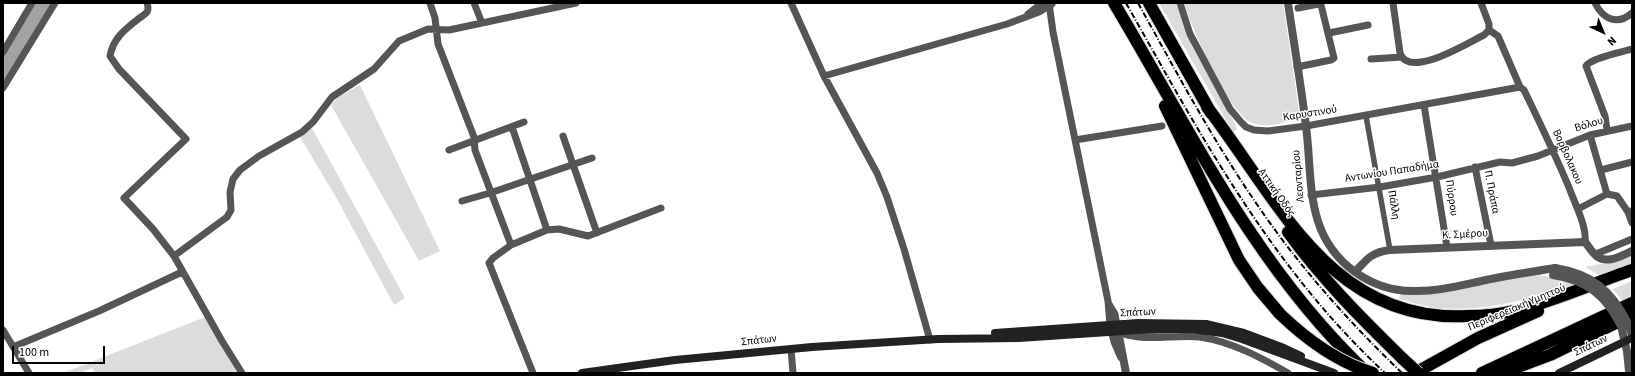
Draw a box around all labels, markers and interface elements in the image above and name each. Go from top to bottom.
north arrow [1583,12,1623,52]
text: N [1604,33,1620,49]
street label: Καρυστινού [1282,103,1338,125]
street label: Βόλου [1573,114,1605,136]
street label: Βορβολακου [1549,128,1585,186]
street label: Λεονταρίου [1290,149,1308,203]
street label: Αντωνίου Παπαδήμα [1344,158,1440,186]
street label: Αττική Οδός [1255,166,1297,220]
street label: Π. Πράπα [1480,169,1502,215]
street label: Πύρρου [1442,179,1460,217]
street label: Πάλλη [1384,189,1402,221]
street label: Κ. Σμέρου [1442,227,1488,243]
street label: Περιφερειακή Υμηττού [1466,281,1568,335]
street label: Σπάτων [1120,305,1156,321]
street label: Σπάτων [1572,332,1610,360]
street label: Σπάτων [741,333,777,349]
scale bar [14,338,107,364]
text: 100 m [19,344,49,361]

